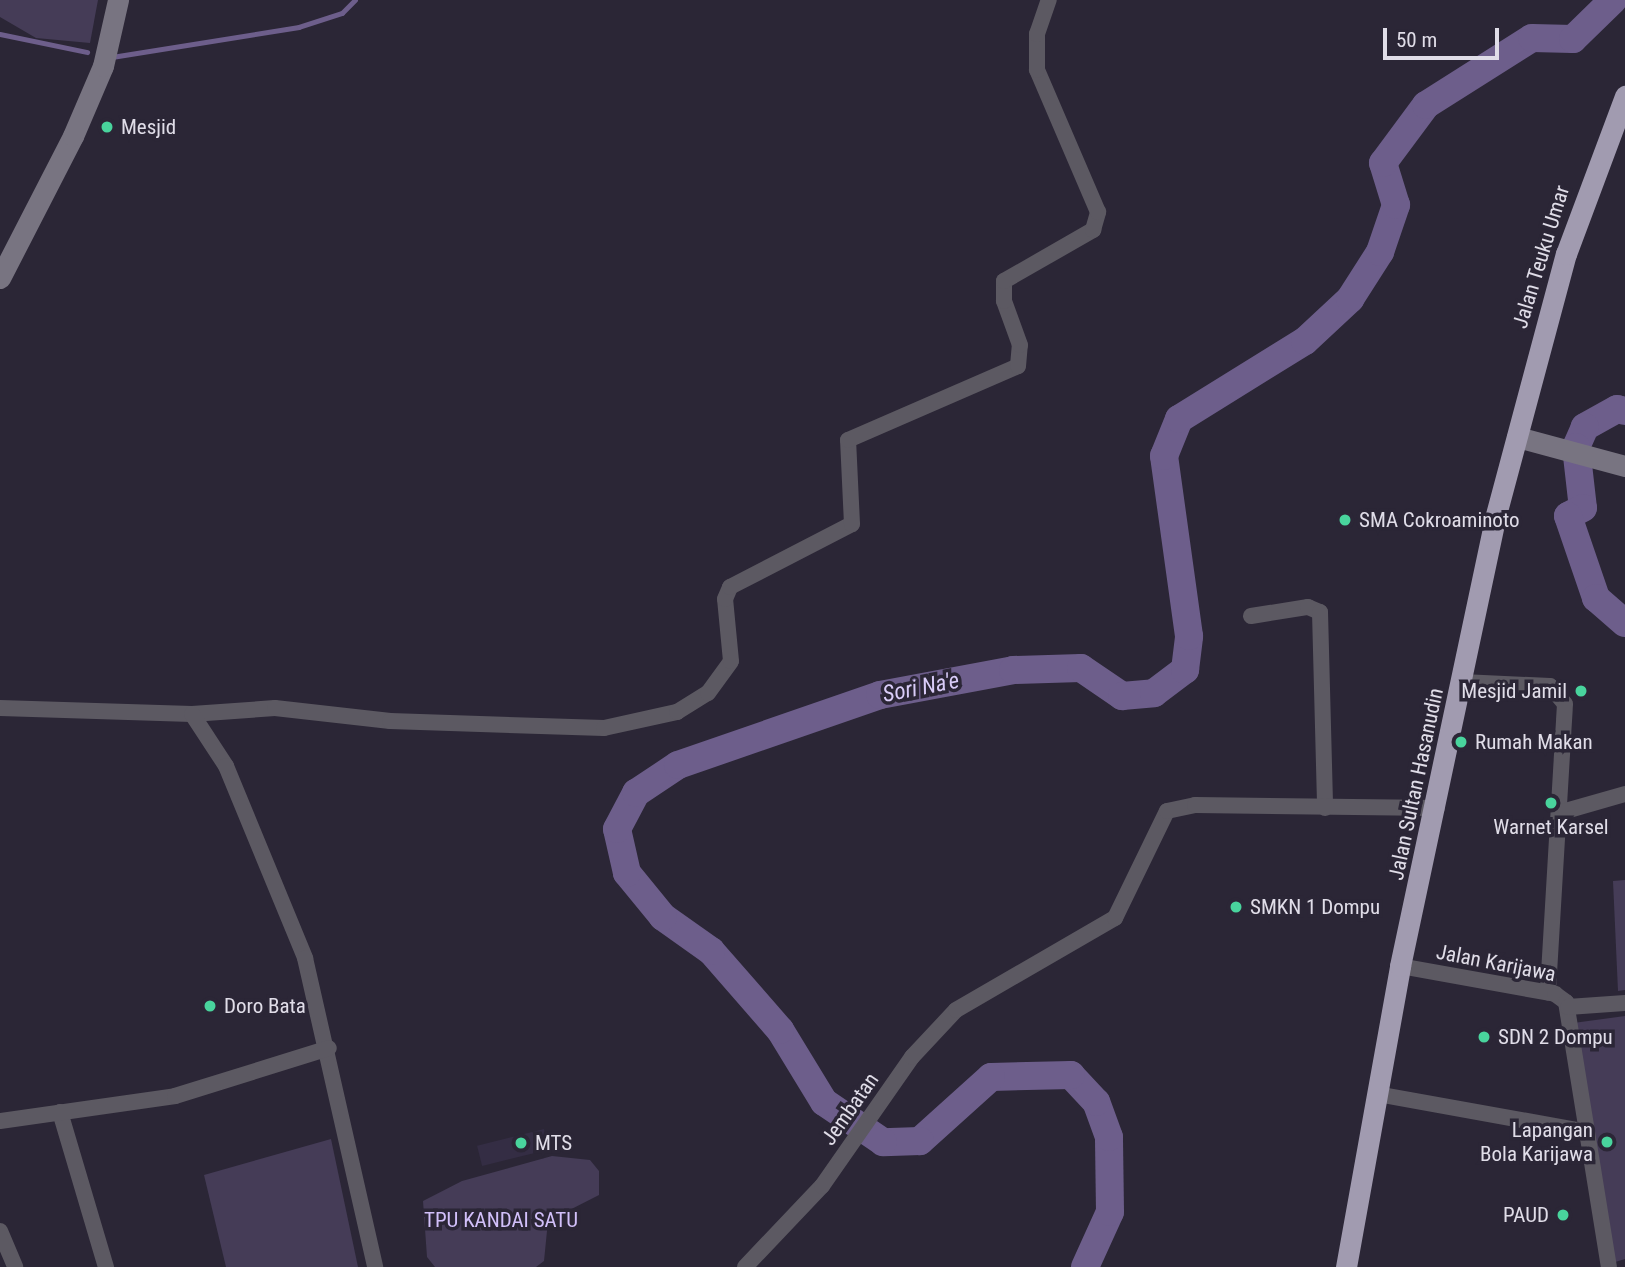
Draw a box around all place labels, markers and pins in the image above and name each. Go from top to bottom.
place label: Mesjid [121,114,176,140]
marker: Mesjid [99,119,115,135]
place label: SMA Cokroaminoto [1359,507,1519,533]
marker: SMA Cokroaminoto [1337,512,1353,528]
place label: Mesjid Jamil [1461,678,1567,704]
marker: Mesjid Jamil [1573,683,1589,699]
place label: Rumah Makan [1475,729,1593,755]
marker: Rumah Makan [1453,734,1469,750]
marker: Warnet Karsel [1543,795,1559,811]
place label: Warnet Karsel [1493,814,1609,840]
place label: SMKN 1 Dompu [1250,894,1380,920]
marker: SMKN 1 Dompu [1228,899,1244,915]
place label: Doro Bata [224,993,306,1019]
marker: Doro Bata [202,998,218,1014]
place label: SDN 2 Dompu [1498,1024,1613,1050]
marker: SDN 2 Dompu [1476,1029,1492,1045]
place label: Lapangan Bola Karijawa [1480,1117,1593,1167]
place label: MTS [535,1130,572,1156]
marker: Lapangan Bola Karijawa [1599,1134,1615,1150]
marker: MTS [513,1135,529,1151]
place label: PAUD [1503,1202,1549,1228]
marker: PAUD [1555,1207,1571,1223]

